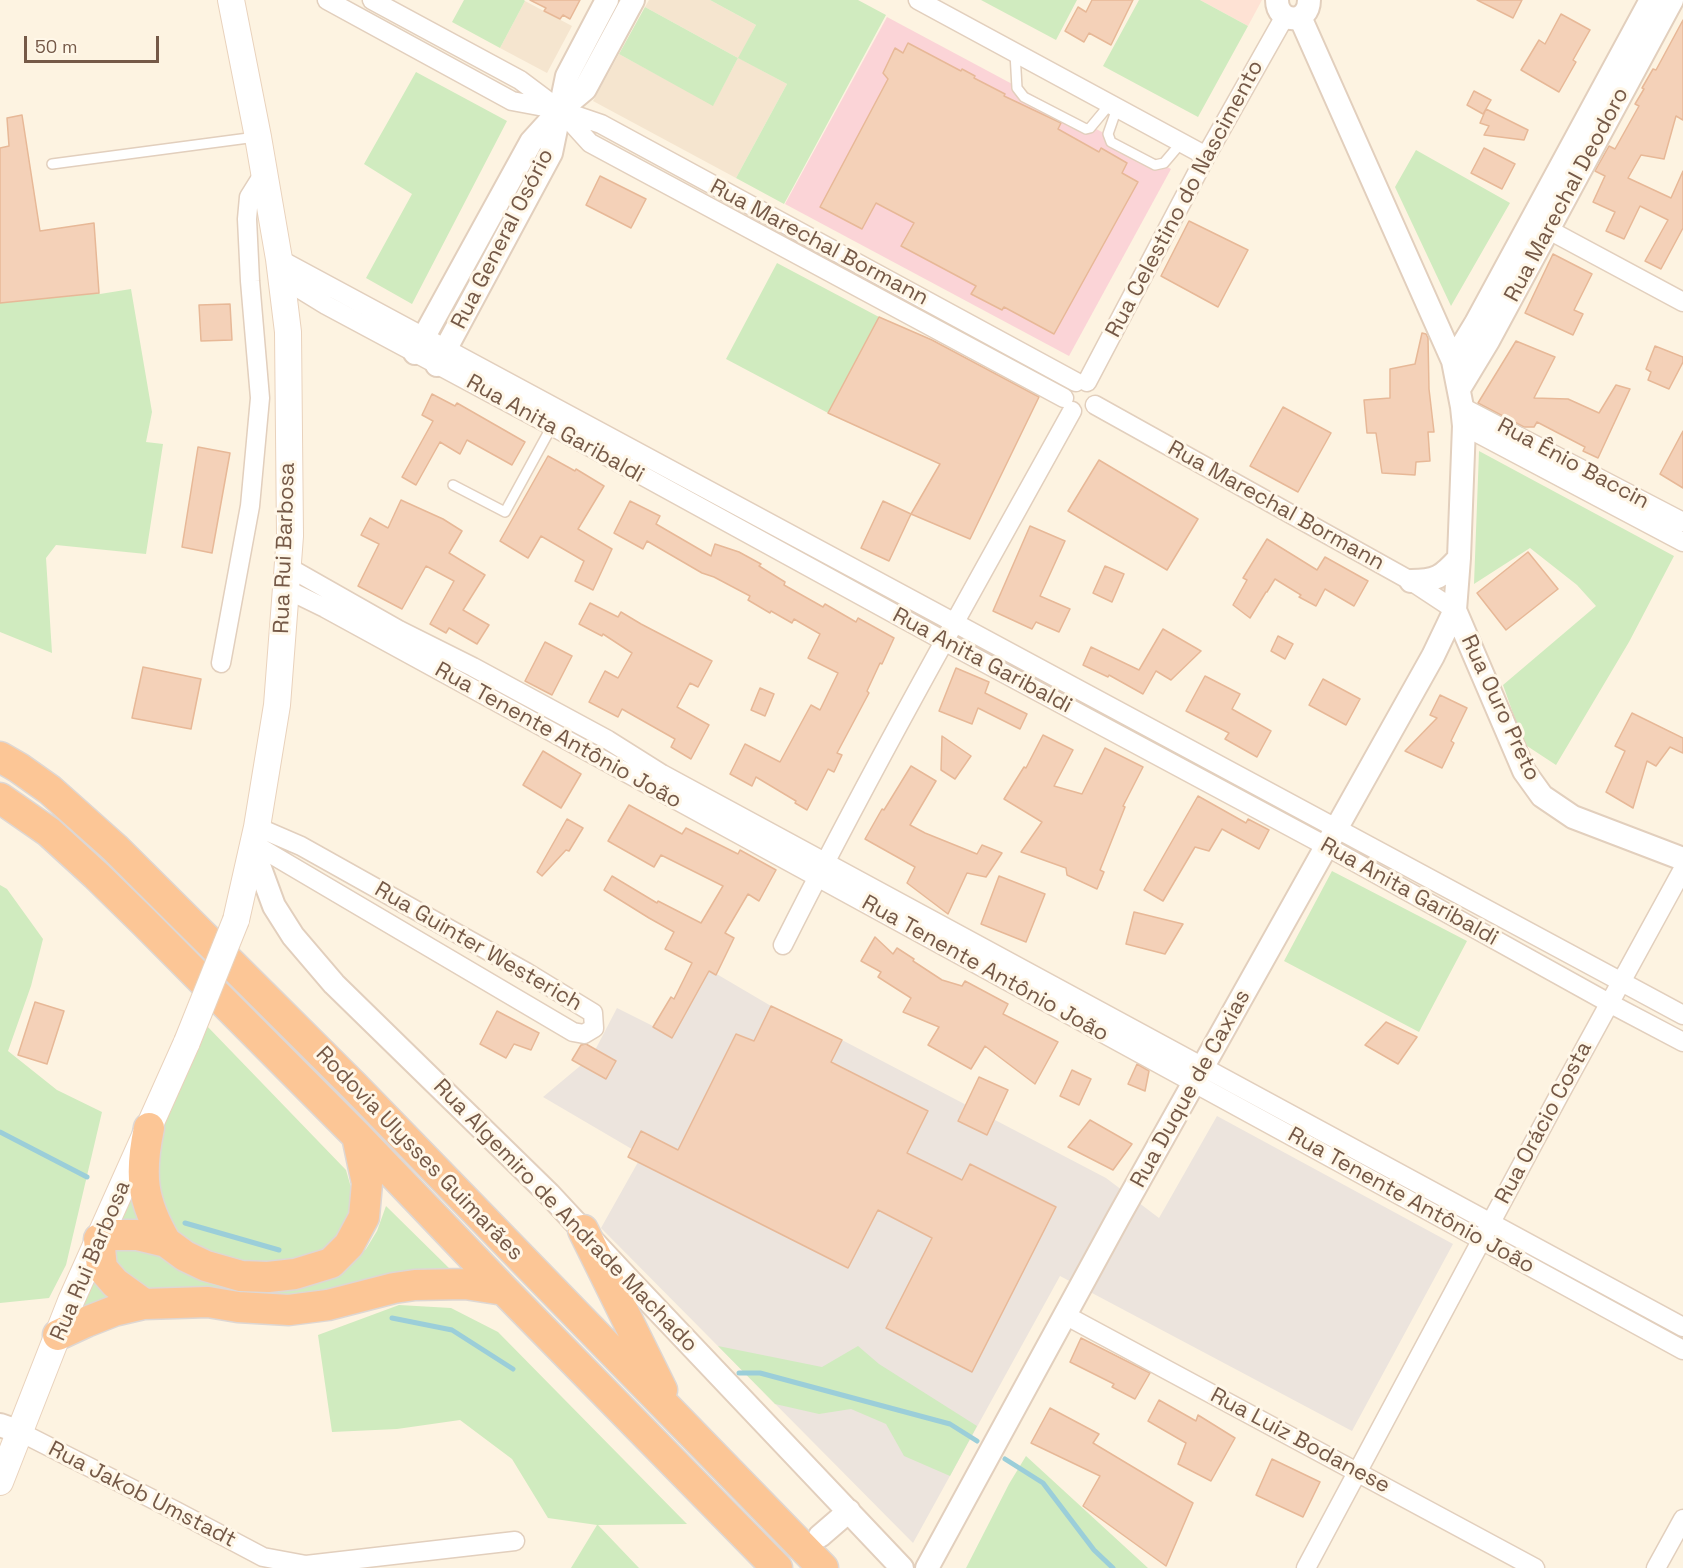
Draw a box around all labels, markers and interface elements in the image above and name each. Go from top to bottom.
scale bar [27,24,162,62]
text: 50 m [35,35,77,58]
street label: Rua Celestino do Nascimento [1101,56,1269,342]
street label: Rua Marechal Deodoro [1499,83,1635,307]
street label: Rua General Osório [446,145,560,333]
street label: Rua Marechal Bormann [705,174,933,312]
street label: Rua Anita Garibaldi [461,369,649,489]
street label: Rua Ênio Baccin [1493,413,1653,515]
street label: Rua Marechal Bormann [1163,435,1389,577]
street label: Rua Rui Barbosa [269,462,301,634]
street label: Rua Anita Garibaldi [888,603,1076,719]
street label: Rua Ouro Preto [1455,631,1545,785]
street label: Rua Tenente Antônio João [430,657,686,815]
street label: Rua Anita Garibaldi [1315,832,1503,952]
street label: Rua Guinter Westerich [370,877,586,1017]
street label: Rua Tenente Antônio João [857,890,1113,1048]
street label: Rua Duque de Caxias [1126,985,1256,1193]
street label: Rua Orácio Costa [1490,1037,1598,1209]
street label: Rodovia Ulysses Guimarães [310,1042,528,1266]
street label: Rua Algemiro de Andrade Machado [427,1074,703,1358]
street label: Rua Tenente Antônio João [1283,1122,1539,1280]
street label: Rua Rui Barbosa [45,1177,137,1345]
street label: Rua Luiz Bodanese [1206,1382,1394,1500]
street label: Rua Jakob Umstadt [44,1436,240,1554]

